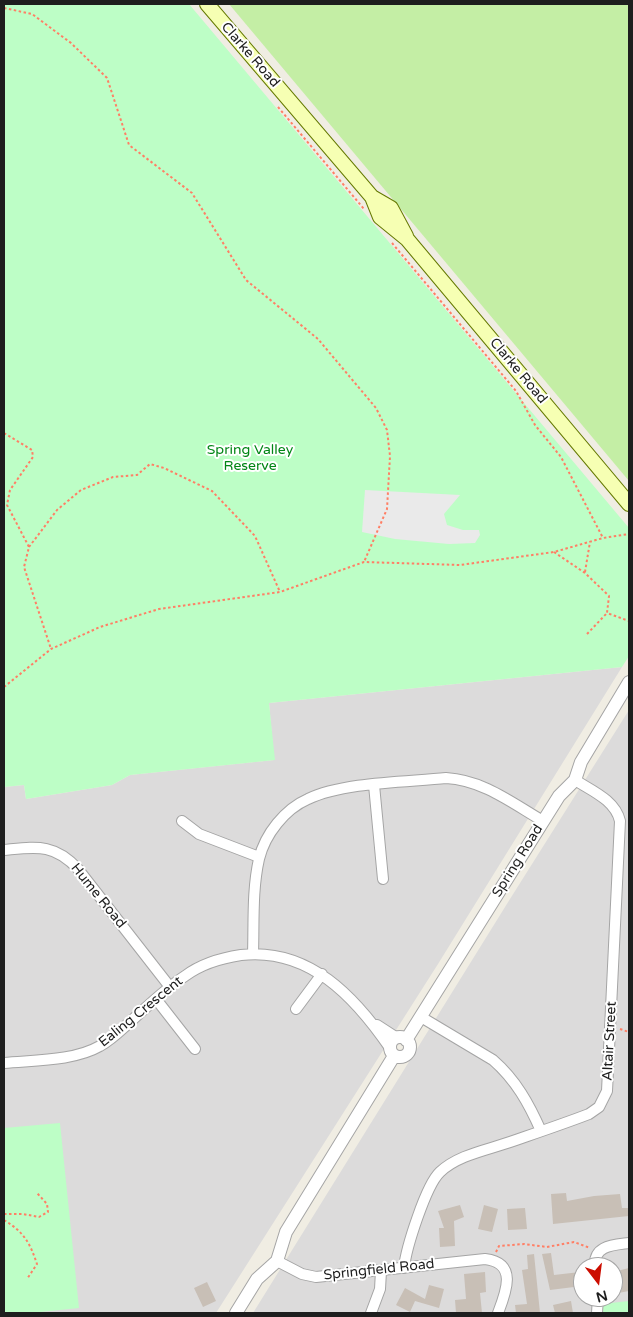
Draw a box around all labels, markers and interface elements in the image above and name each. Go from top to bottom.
street label: Clarke Road [217,19,283,91]
street label: Clarke Road [486,335,550,407]
park label: Spring Valley Reserve [207,442,293,474]
street label: Spring Road [489,822,547,900]
street label: Hume Road [67,860,129,932]
street label: Ealing Crescent [96,973,186,1051]
street label: Altair Street [600,1001,620,1081]
street label: Springfield Road [323,1256,435,1284]
north arrow [573,1257,623,1307]
text: N [594,1286,609,1306]

